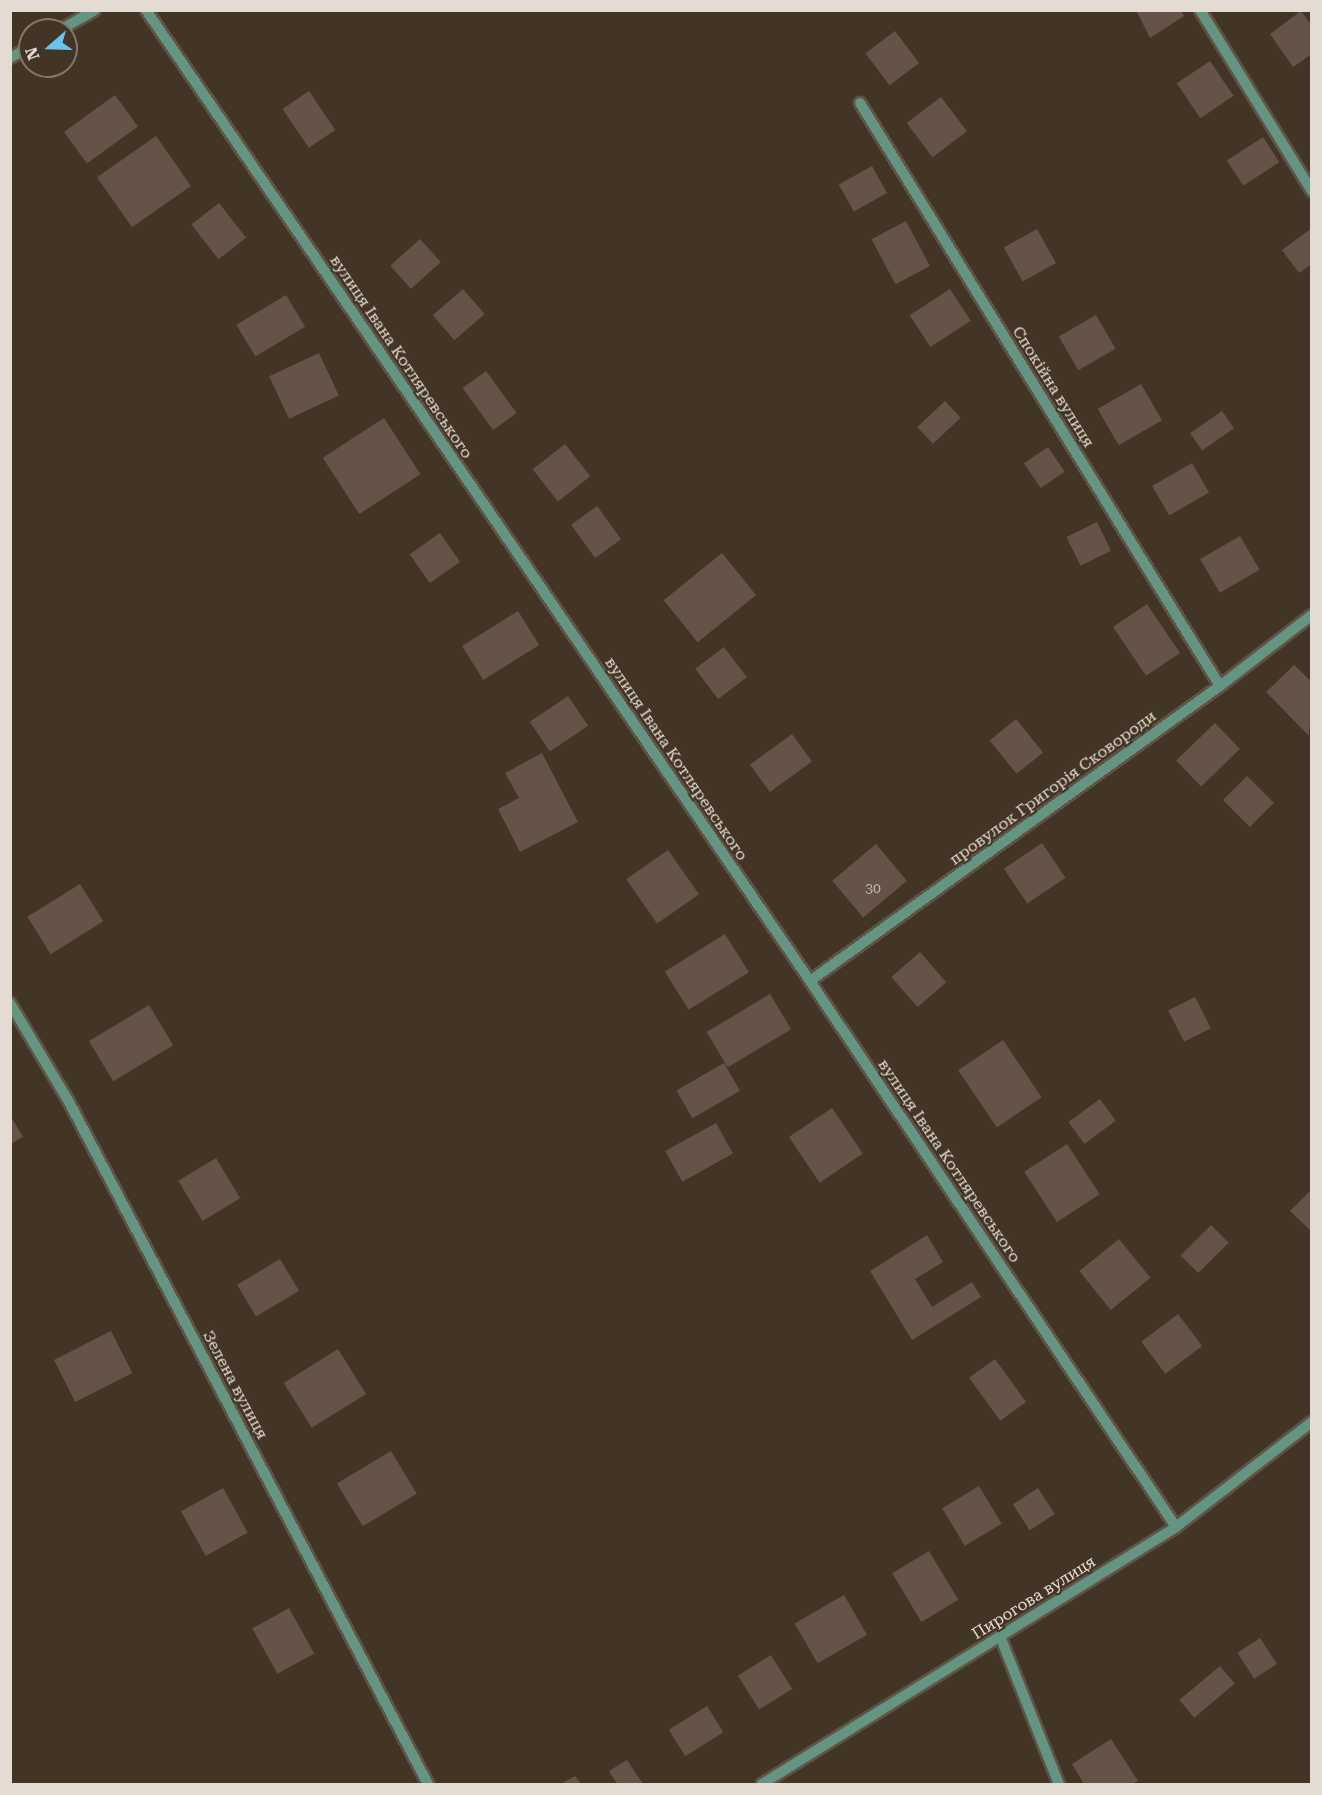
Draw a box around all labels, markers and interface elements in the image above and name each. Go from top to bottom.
north arrow [18,18,78,78]
text: N [21,45,44,63]
street label: вулиця Івана Котляревського [326,252,476,462]
street label: Спокійна вулиця [1008,323,1098,451]
street label: вулиця Івана Котляревського [601,654,751,864]
street label: провулок Григорія Сковороди [946,707,1160,869]
house number: 30 [865,880,881,896]
street label: вулиця Івана Котляревського [874,1056,1024,1266]
street label: Зелена вулиця [198,1327,272,1443]
street label: Пирогова вулиця [969,1552,1099,1644]

